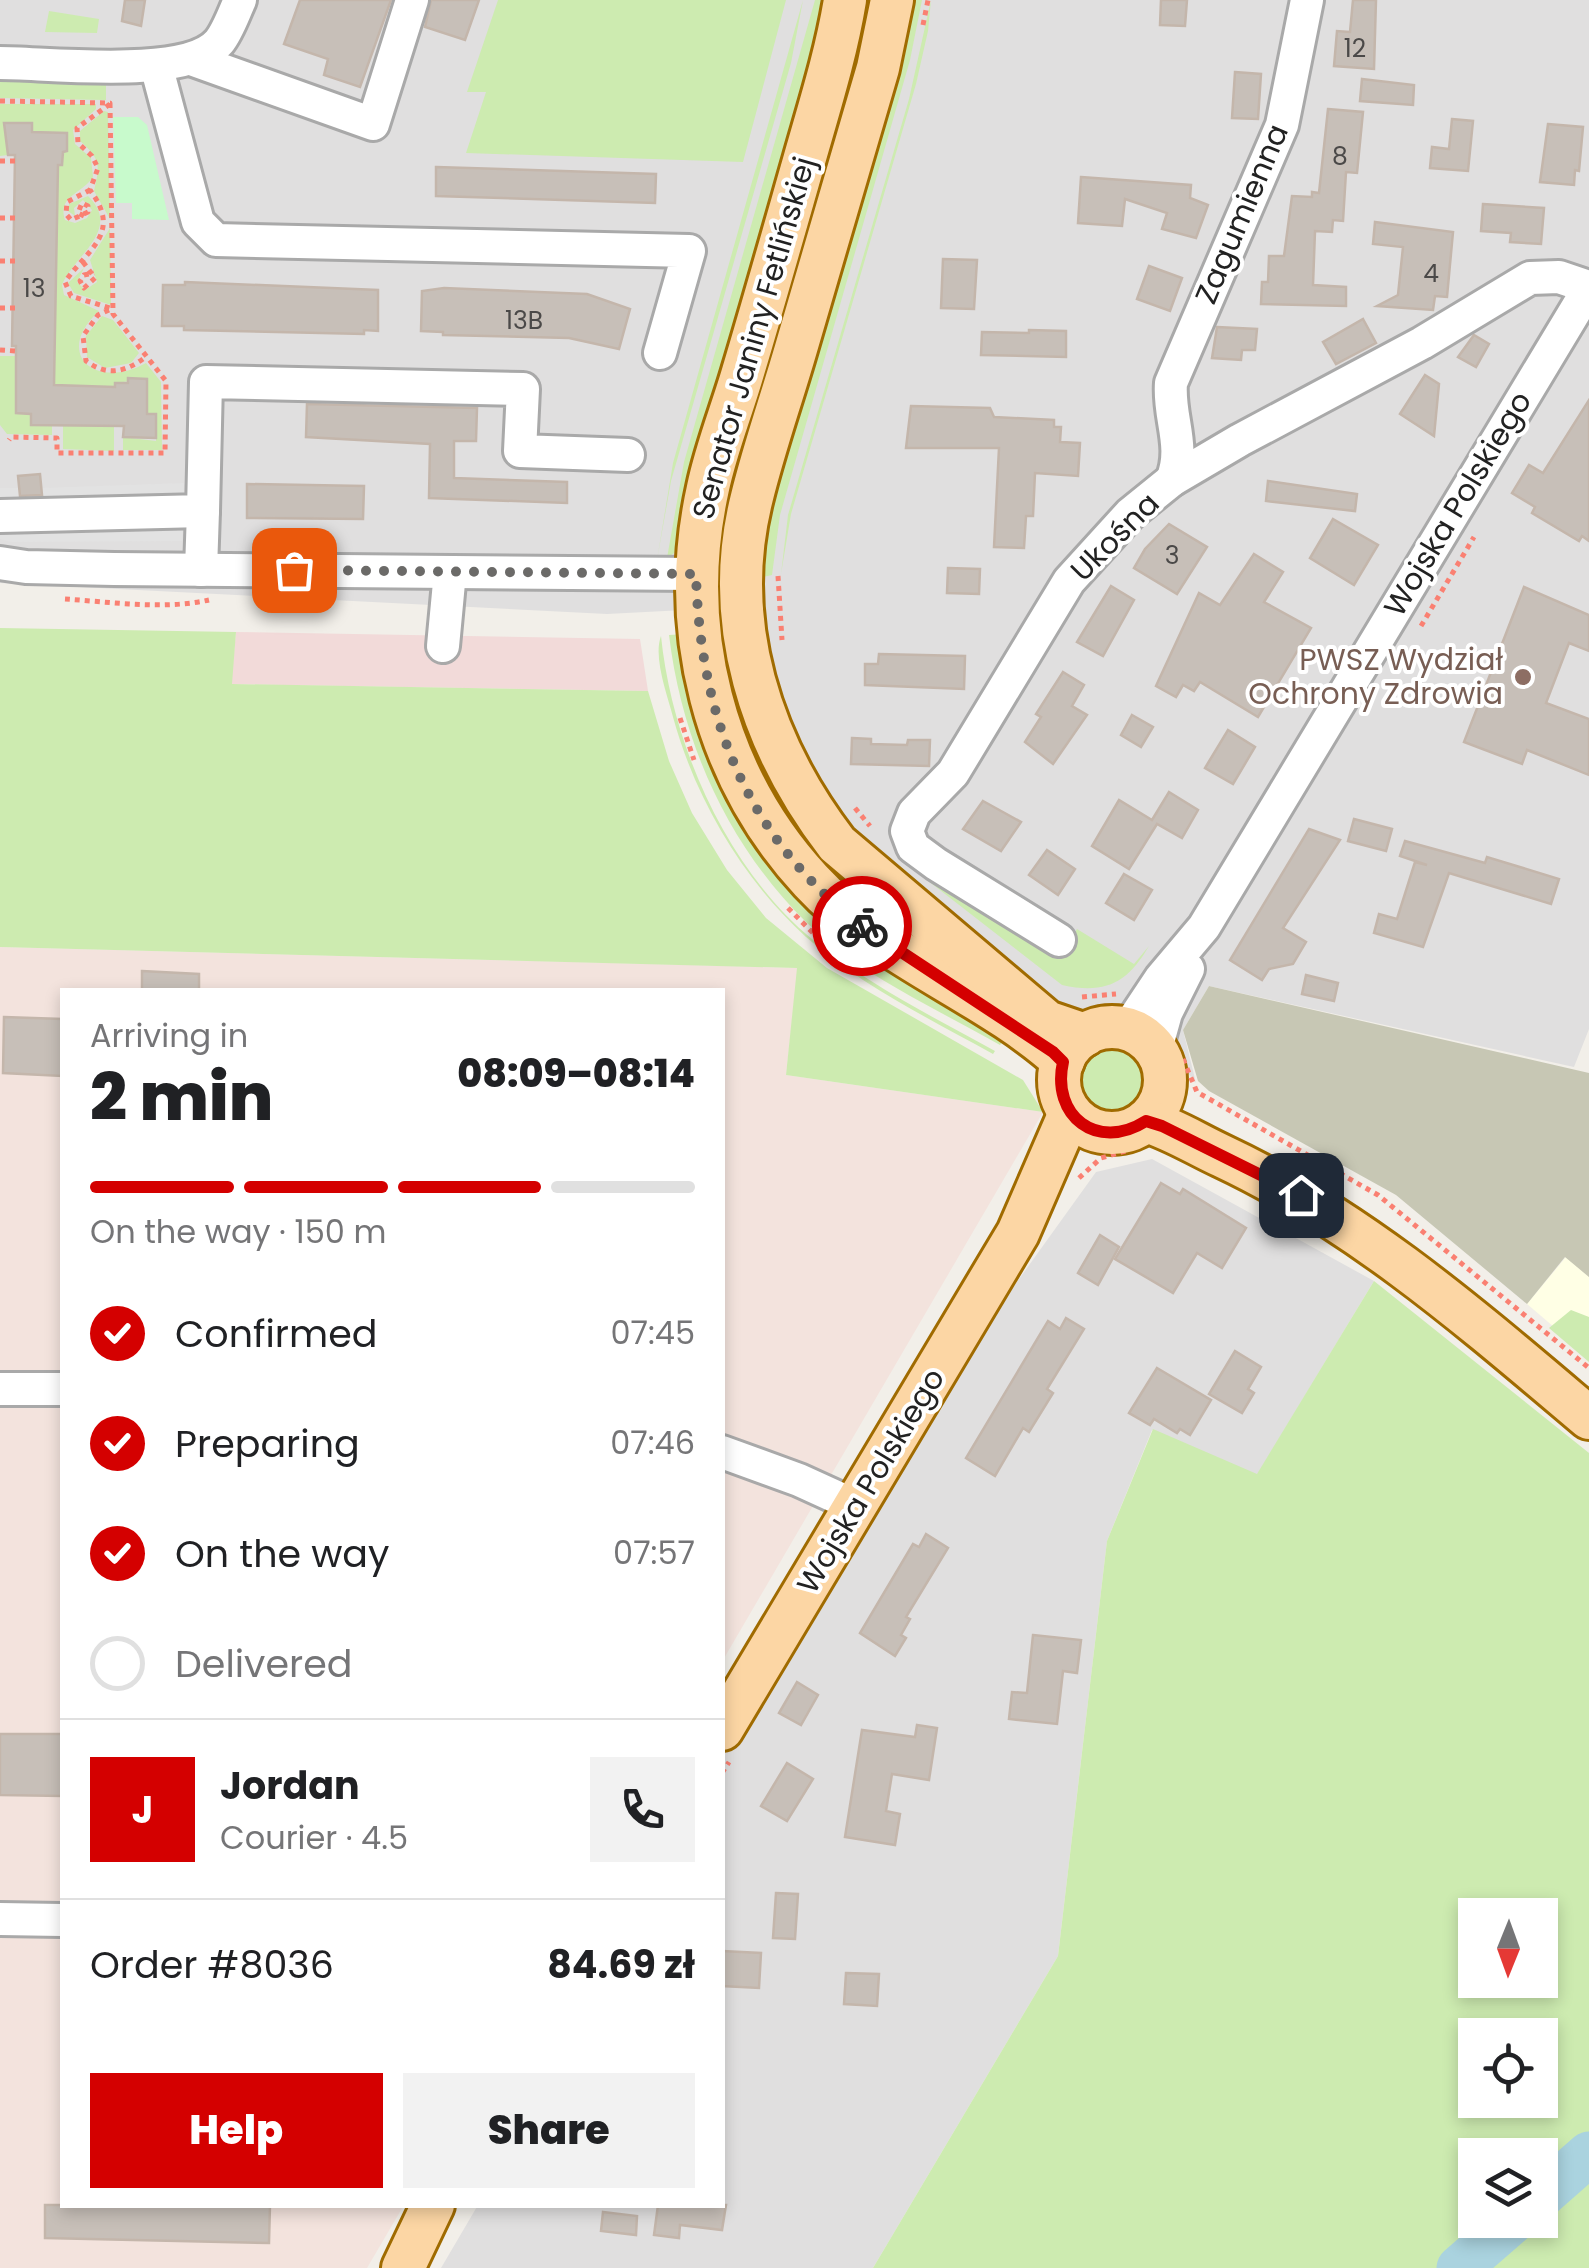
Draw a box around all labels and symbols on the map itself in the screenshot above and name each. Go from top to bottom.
house number: 12 [1344,31,1366,66]
street label: Zagumienna [1184,117,1299,310]
house number: 8 [1332,139,1348,174]
street label: Senator Janiny Fetlińskiej [681,152,826,524]
house number: 4 [1423,256,1439,291]
house number: 13 [23,271,45,306]
house number: 13B [505,303,543,338]
street label: Wojska Polskiego [1373,383,1542,624]
street label: Ukośna [1061,483,1169,591]
pin [252,528,337,613]
house number: 3 [1165,538,1179,573]
place label: PWSZ Wydział Ochrony Zdrowia [1248,638,1503,715]
marker: PWSZ Wydział Ochrony Zdrowia [1512,666,1534,688]
courier [812,876,912,976]
pin [1259,1153,1344,1238]
street label: Wojska Polskiego [786,1360,955,1601]
north arrow [1458,1898,1558,1998]

